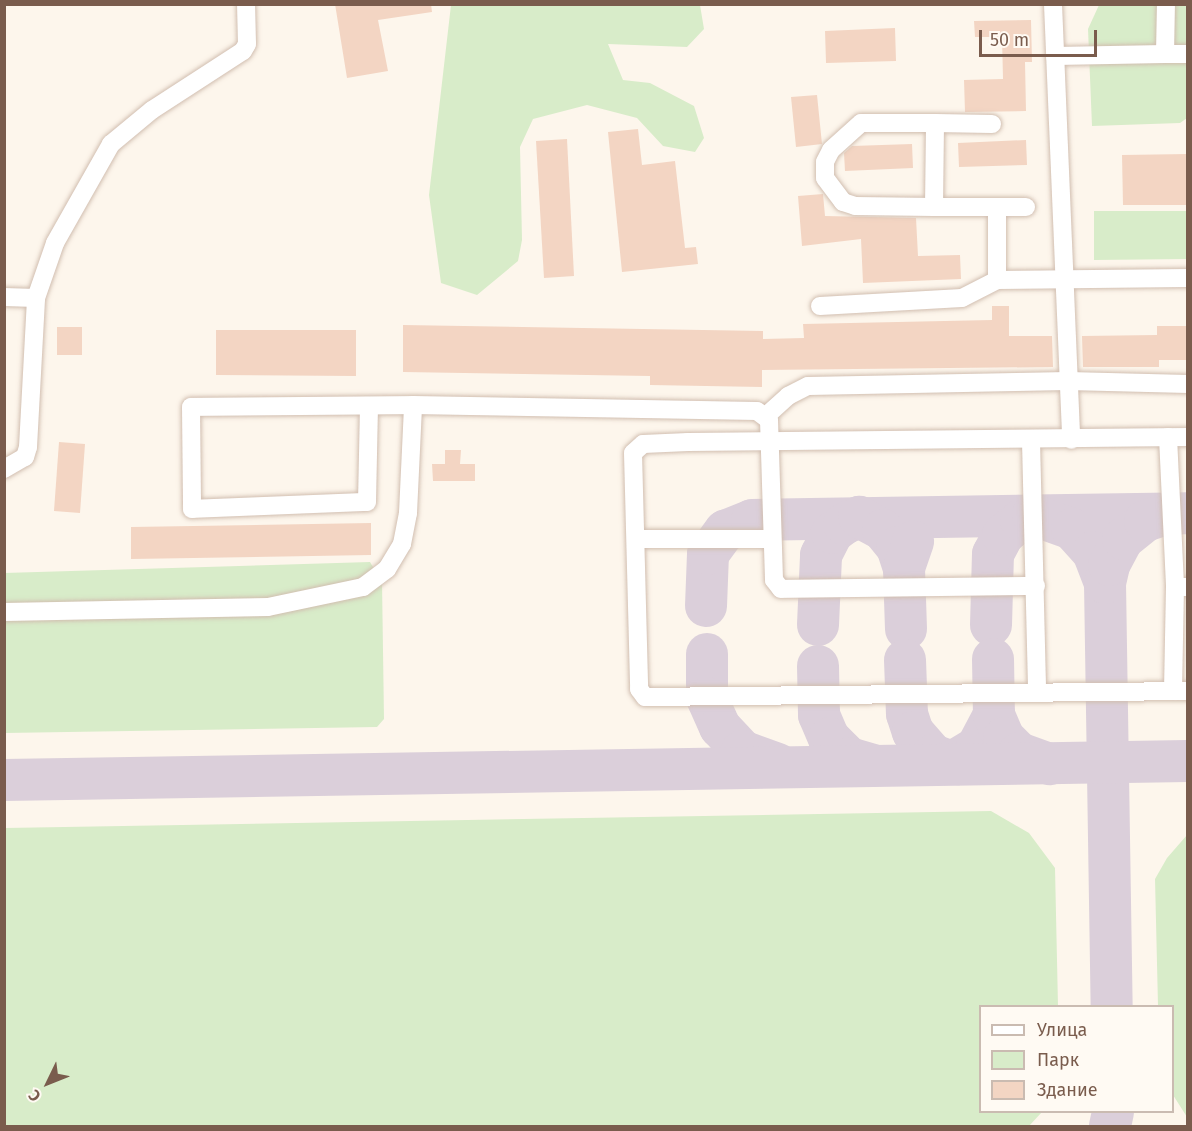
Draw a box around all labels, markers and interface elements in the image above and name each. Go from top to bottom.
scale bar [982,18,1100,56]
text: 50 m [990,29,1029,51]
legend [979,1005,1174,1113]
text: Улица [1037,1019,1087,1041]
text: Парк [1037,1049,1079,1071]
north arrow [18,1053,78,1113]
text: Здание [1037,1079,1098,1101]
text: С [24,1086,45,1105]

